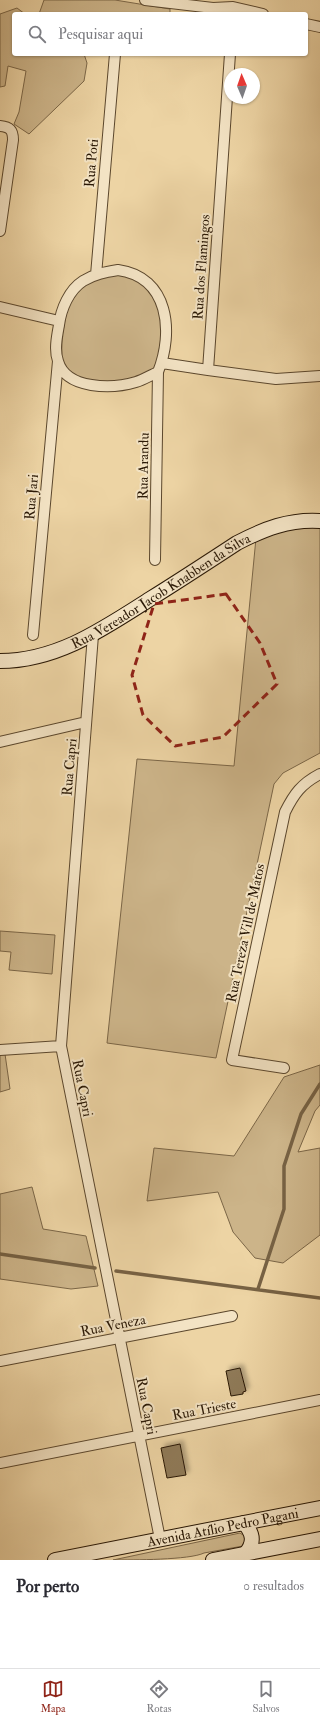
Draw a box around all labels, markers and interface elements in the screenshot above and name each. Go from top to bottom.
search box [12,12,308,56]
icon: search [26,23,48,45]
text: Pesquisar aqui [58,25,143,44]
north arrow [224,68,260,104]
street label: Rua Poti [81,138,102,188]
street label: Rua dos Flamingos [189,214,214,320]
street label: Rua Arandu [134,432,153,500]
street label: Rua Jari [21,473,42,521]
street label: Rua Vereador Jacob Knabben da Silva [69,530,253,653]
street label: Rua Capri [59,737,82,797]
street label: Rua Tereza Vill de Matos [222,862,269,1004]
street label: Rua Capri [68,1058,96,1119]
street label: Rua Veneza [79,1311,147,1340]
street label: Rua Capri [132,1376,160,1437]
street label: Rua Trieste [171,1395,238,1424]
street label: Avenida Atílio Pedro Pagani [145,1504,300,1551]
text: Por perto [16,1576,79,1597]
text: 0 resultados [243,1578,304,1594]
tab: Mapa [40,1678,66,1715]
tab: Rotas [147,1678,171,1715]
tab: Salvos [252,1678,280,1715]

